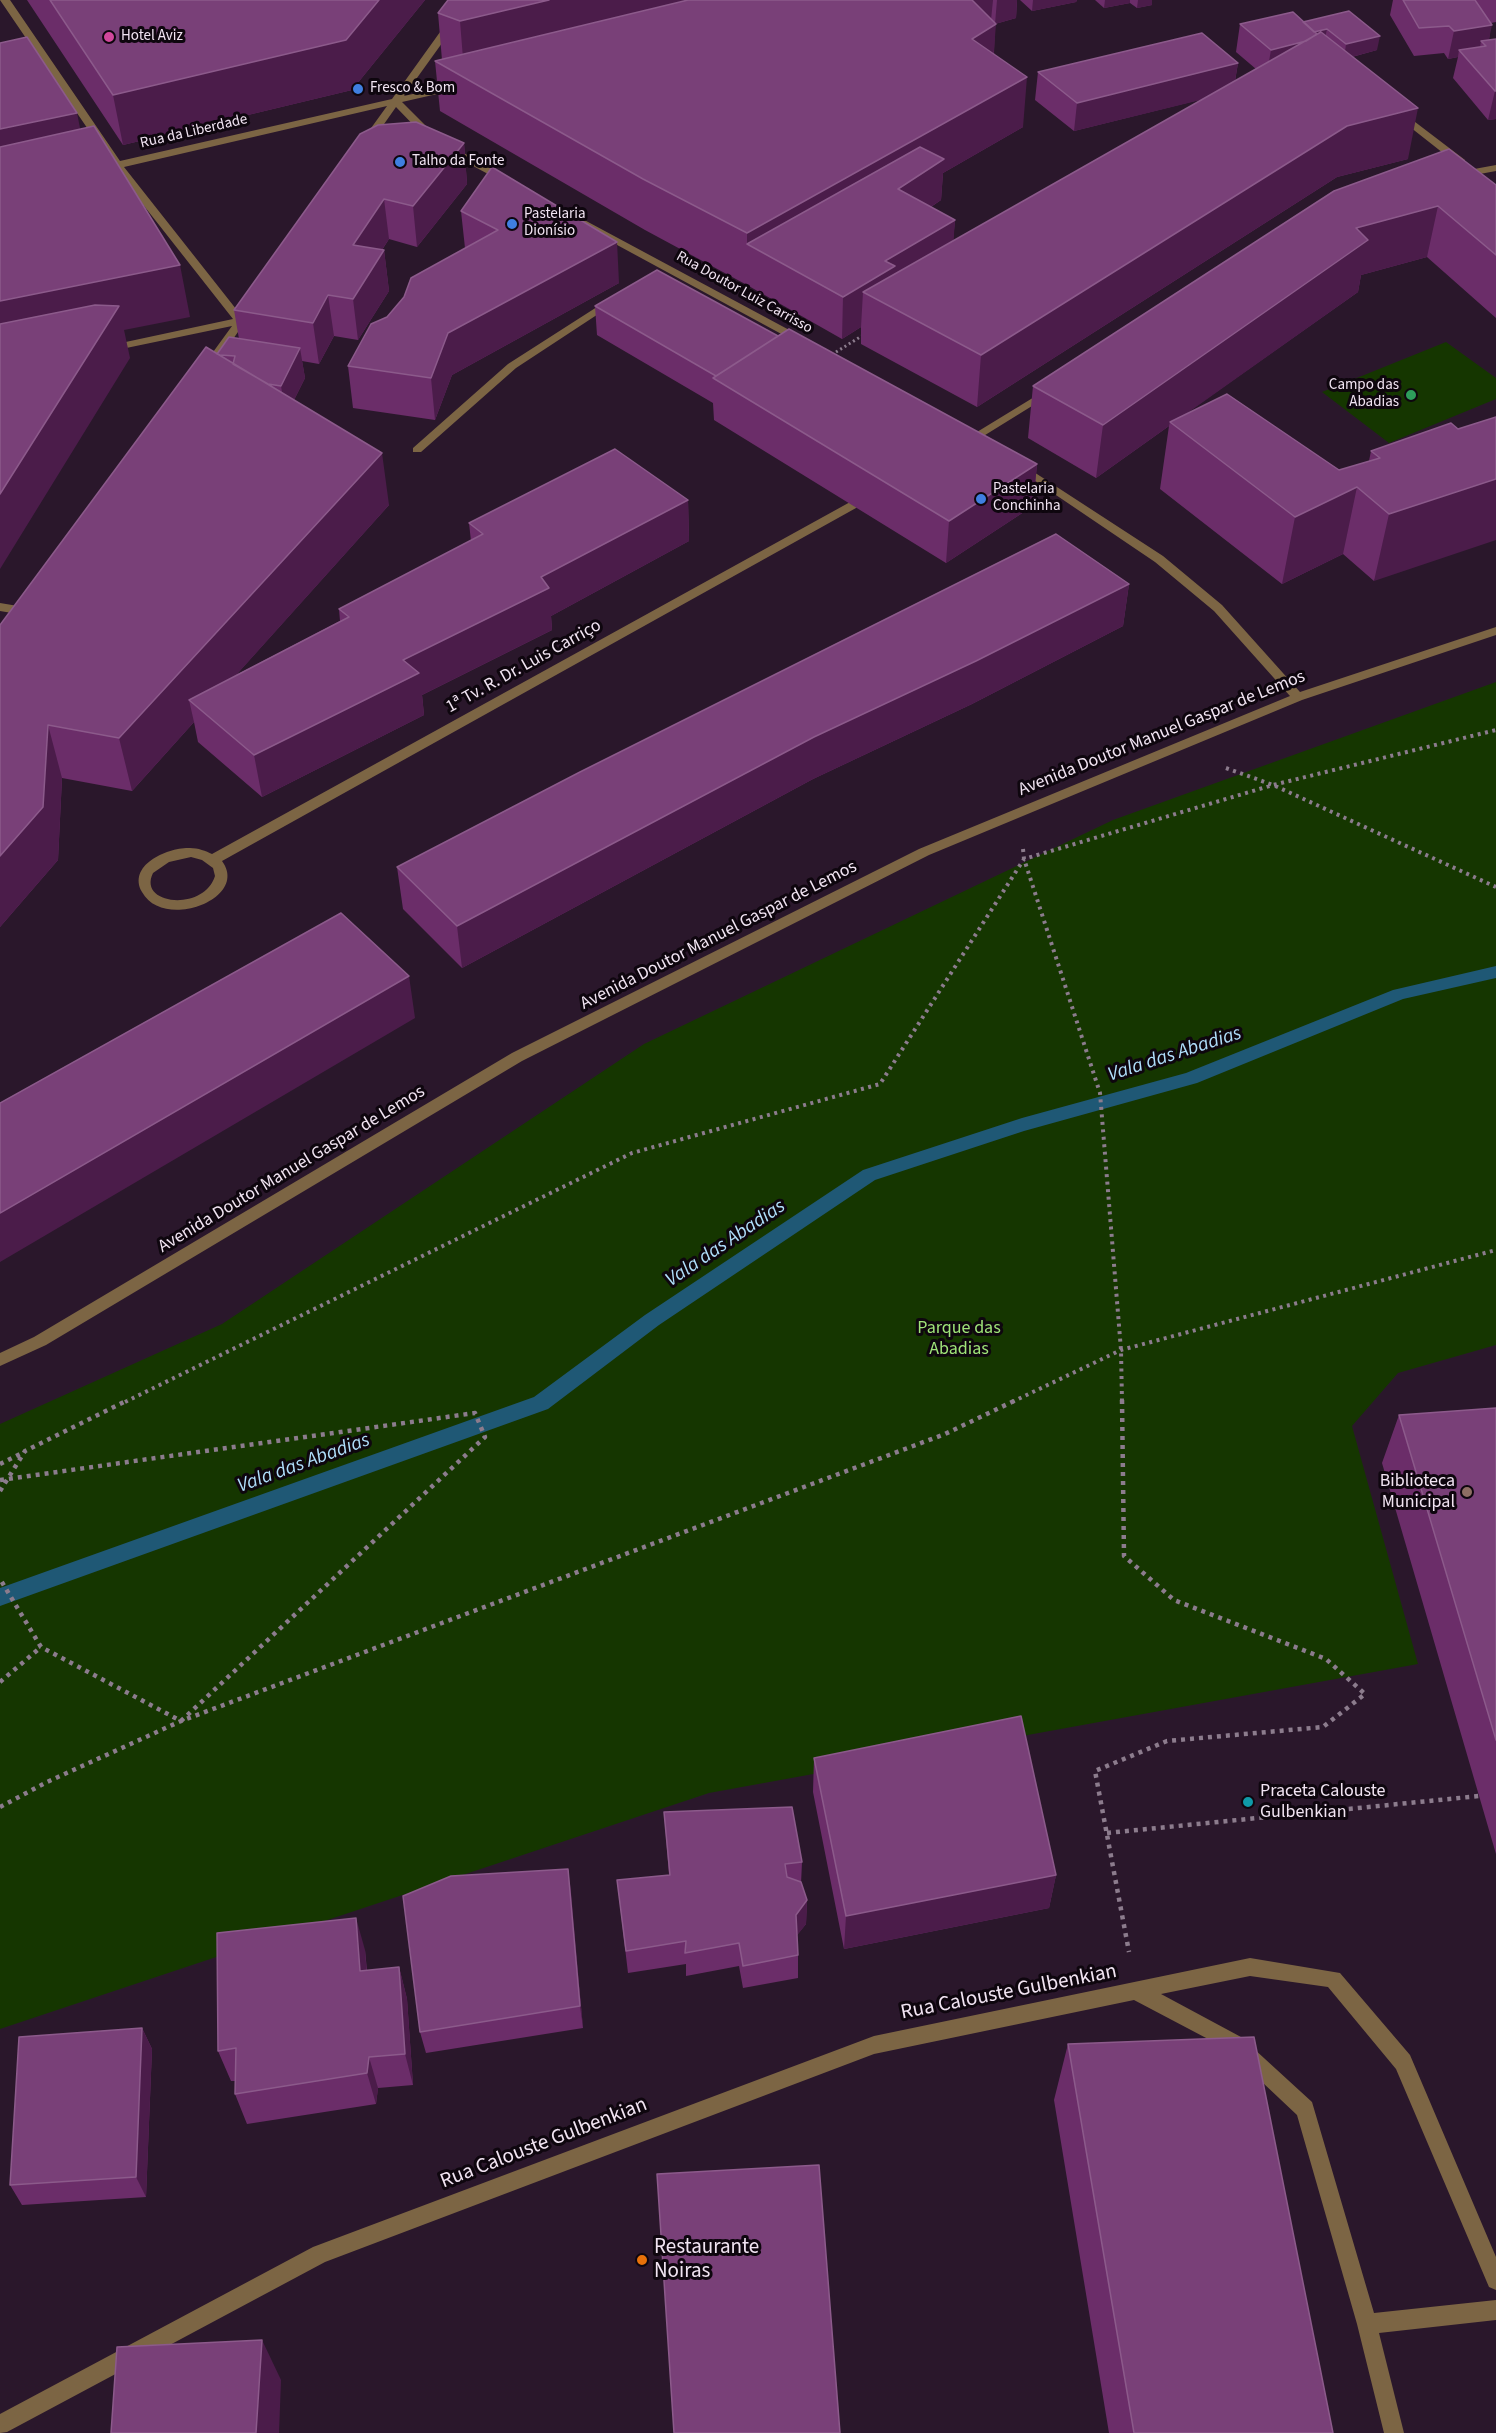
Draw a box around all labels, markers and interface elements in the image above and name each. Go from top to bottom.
place label: Hotel Aviz [121,28,183,46]
marker: Hotel Aviz [102,30,116,44]
place label: Fresco & Bom [370,80,455,98]
marker: Fresco & Bom [351,82,365,96]
street label: Rua da Liberdade [139,111,249,153]
place label: Talho da Fonte [412,153,504,171]
marker: Talho da Fonte [393,155,407,169]
place label: Pastelaria Dionísio [524,206,586,241]
marker: Pastelaria Dionísio [505,217,519,231]
street label: Rua Doutor Luiz Carrisso [673,248,815,338]
place label: Campo das Abadias [1329,377,1399,412]
marker: Campo das Abadias [1404,388,1418,402]
place label: Pastelaria Conchinha [993,481,1061,516]
marker: Pastelaria Conchinha [974,492,988,506]
street label: 1ª Tv. R. Dr. Luis Carriço [443,615,605,719]
street label: Avenida Doutor Manuel Gaspar de Lemos [1015,666,1309,802]
street label: Avenida Doutor Manuel Gaspar de Lemos [577,857,861,1015]
water label: Vala das Abadias [1105,1022,1245,1088]
street label: Avenida Doutor Manuel Gaspar de Lemos [155,1082,429,1258]
water label: Vala das Abadias [662,1195,790,1293]
park label: Parque das Abadias [917,1318,1001,1360]
water label: Vala das Abadias [235,1429,373,1499]
place label: Biblioteca Municipal [1380,1471,1455,1514]
marker: Biblioteca Municipal [1460,1485,1474,1499]
place label: Praceta Calouste Gulbenkian [1260,1781,1385,1824]
marker: Praceta Calouste Gulbenkian [1241,1795,1255,1809]
street label: Rua Calouste Gulbenkian [899,1960,1119,2026]
street label: Rua Calouste Gulbenkian [437,2093,651,2195]
place label: Restaurante Noiras [654,2235,759,2285]
marker: Restaurante Noiras [635,2253,649,2267]

